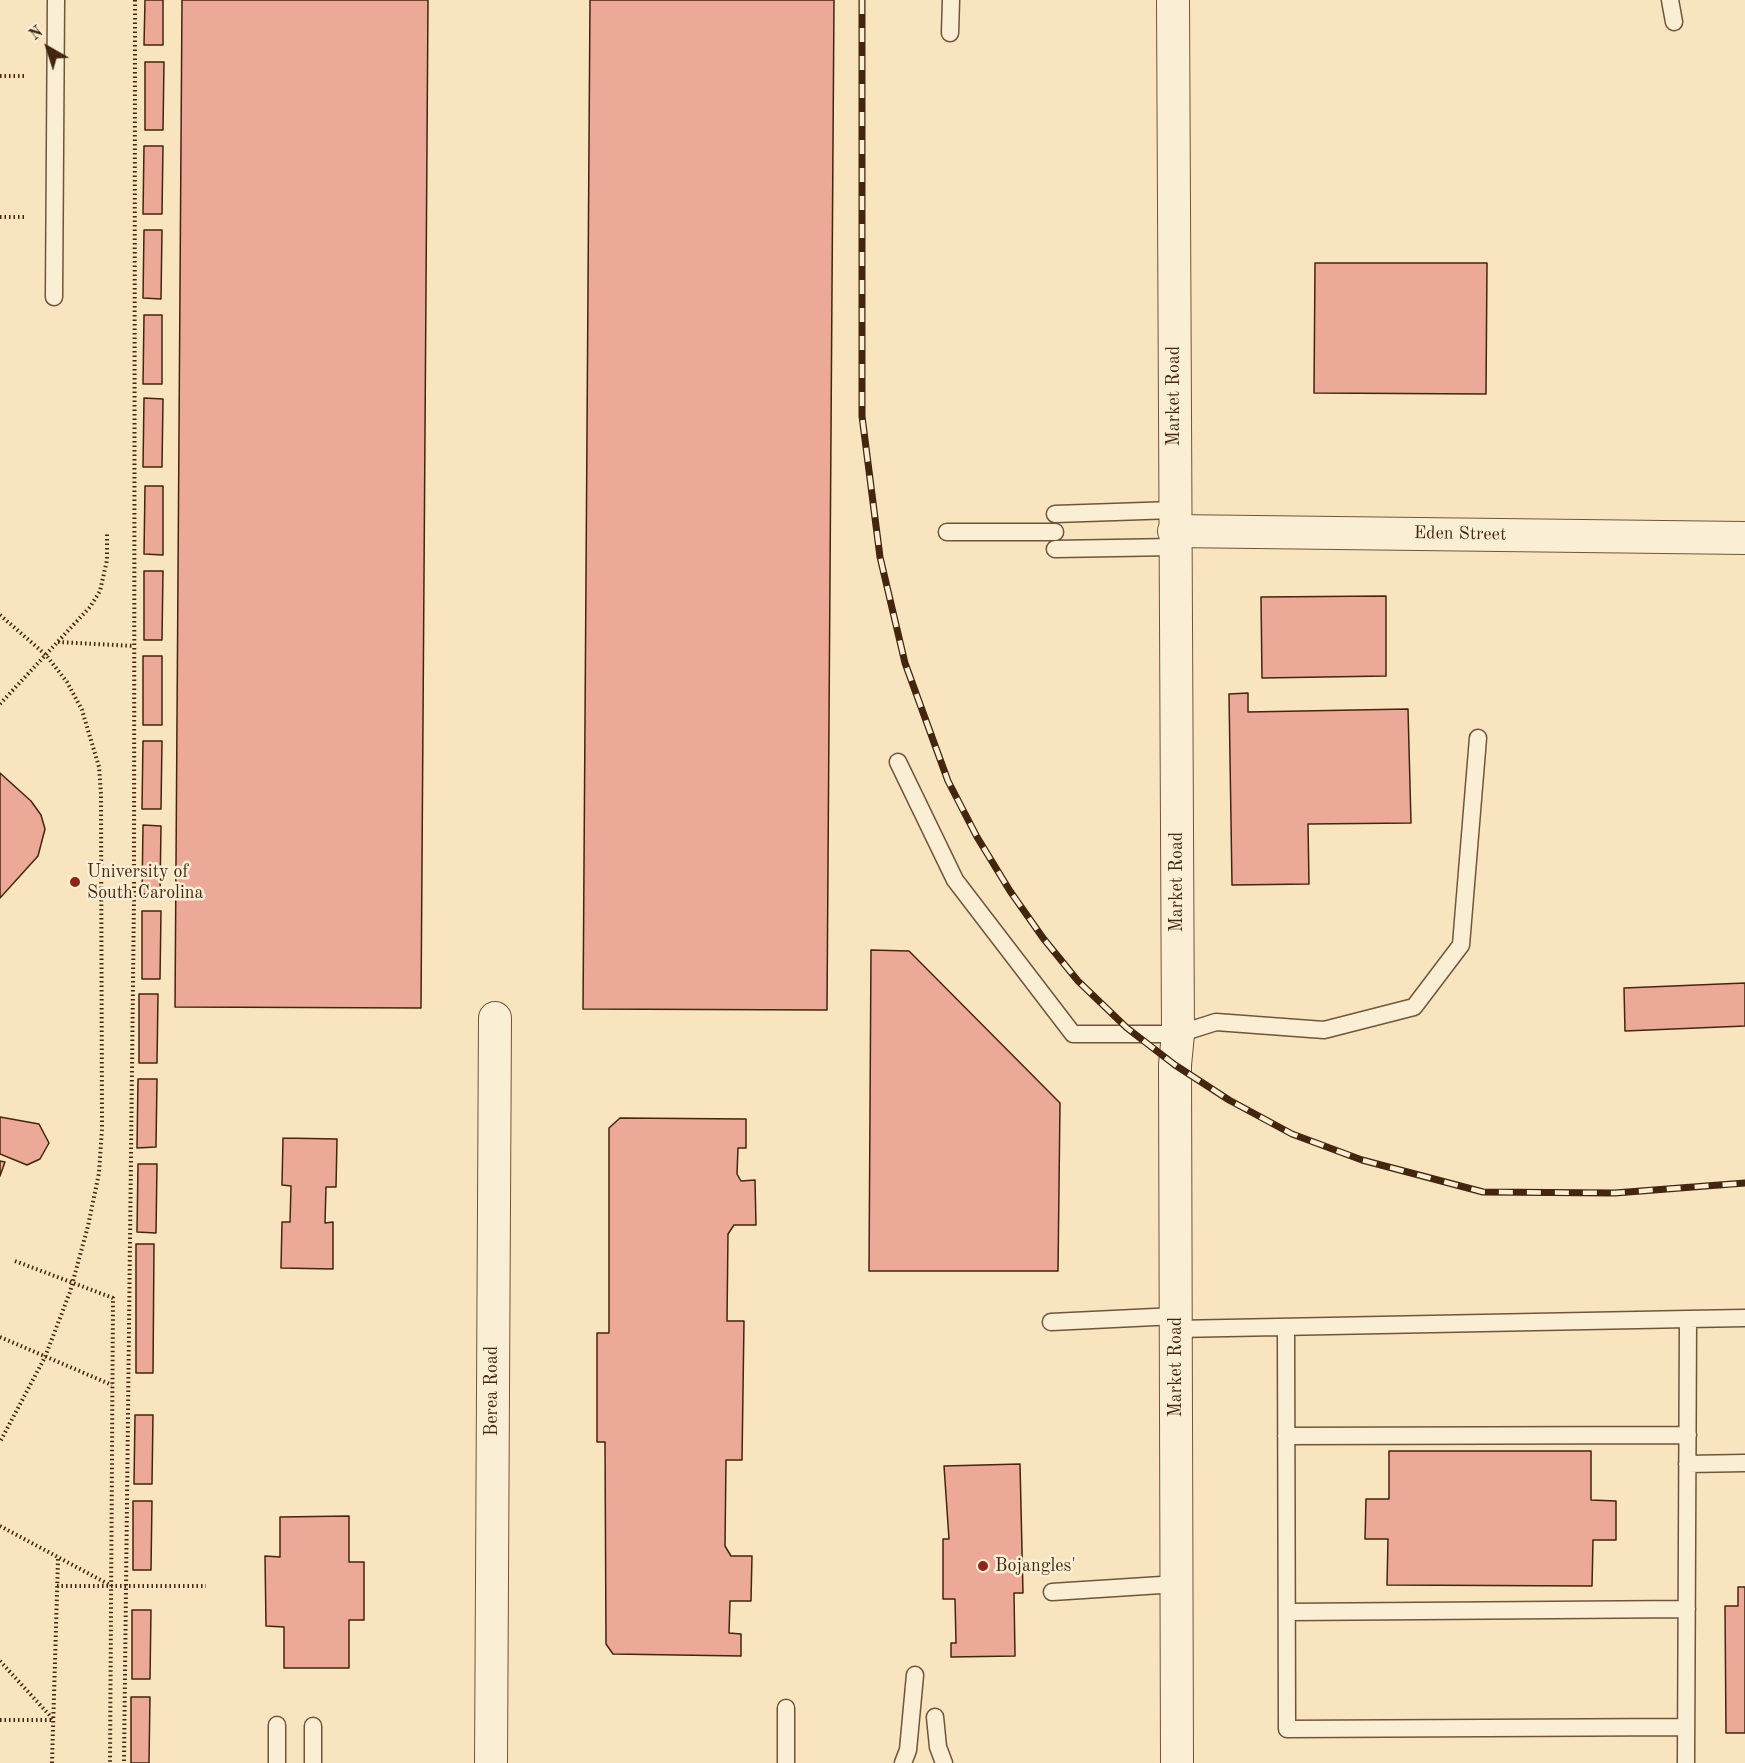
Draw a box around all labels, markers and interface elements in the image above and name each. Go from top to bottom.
north arrow [18,18,78,78]
text: N [27,24,46,44]
street label: Market Road [1163,346,1185,446]
street label: Eden Street [1414,522,1506,546]
street label: Market Road [1166,832,1188,932]
place label: University of South Carolina [87,861,203,904]
marker: University of South Carolina [68,875,82,889]
street label: Market Road [1165,1317,1187,1417]
street label: Berea Road [481,1346,503,1436]
place label: Bojangles' [995,1555,1076,1577]
marker: Bojangles' [976,1559,990,1573]

